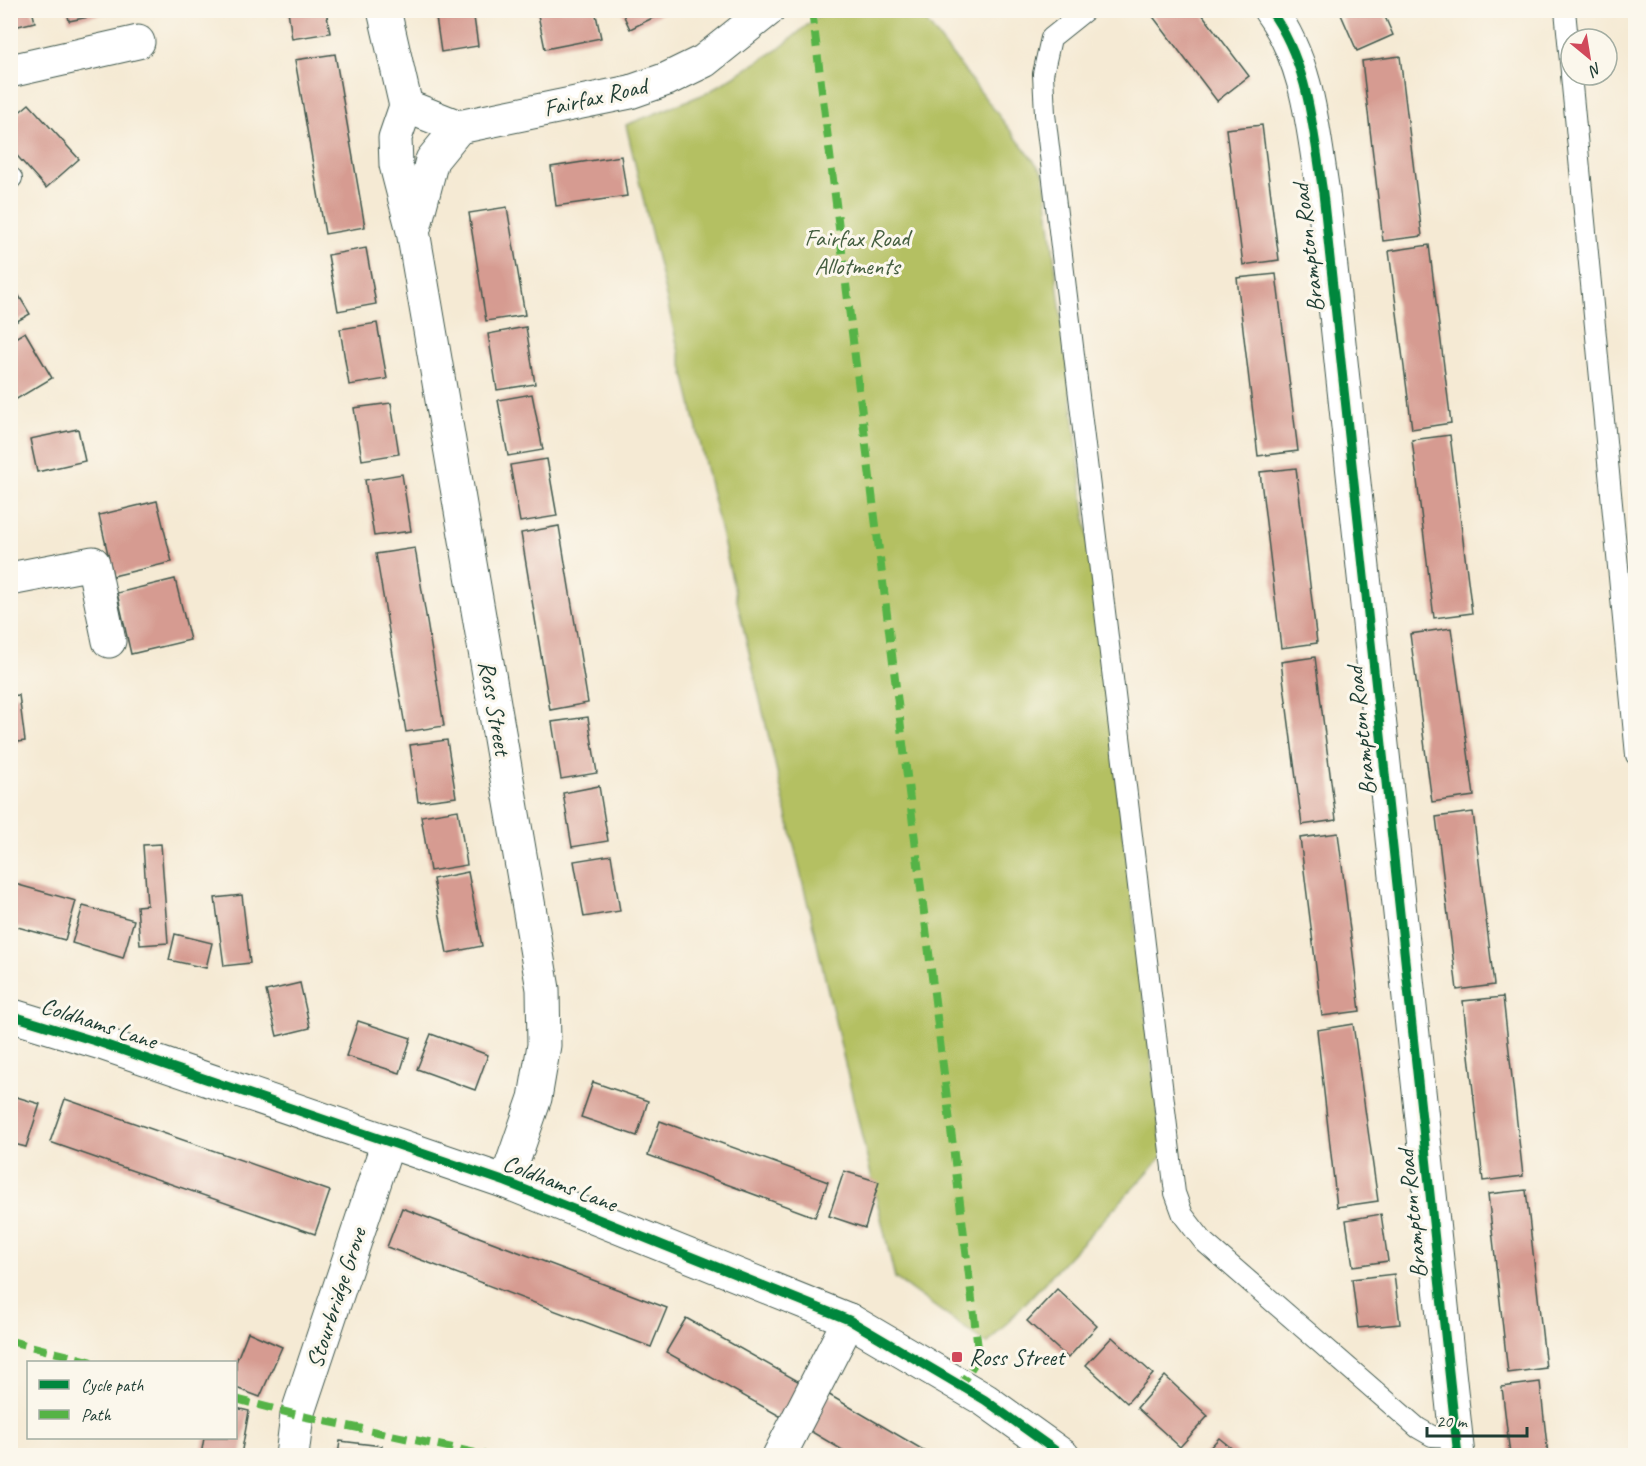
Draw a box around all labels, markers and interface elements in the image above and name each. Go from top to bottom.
north arrow [1559,27,1619,87]
text: N [1584,58,1605,82]
street label: Fairfax Road [541,70,653,123]
street label: Brampton Road [1285,178,1331,314]
park label: Fairfax Road Allotments [805,223,913,281]
street label: Ross Street [472,659,518,759]
street label: Brampton Road [1339,662,1383,797]
street label: Coldhams Lane [37,990,163,1056]
street label: Brampton Road [1390,1145,1434,1280]
street label: Coldhams Lane [499,1148,623,1219]
street label: Stourbridge Grove [299,1222,373,1372]
place label: Ross Street [969,1342,1066,1372]
marker: Ross Street [950,1350,964,1364]
legend [27,1361,237,1439]
text: Cycle path [81,1374,144,1396]
scale bar [1427,1400,1528,1438]
text: Path [81,1404,111,1426]
text: 20 m [1436,1410,1469,1432]

